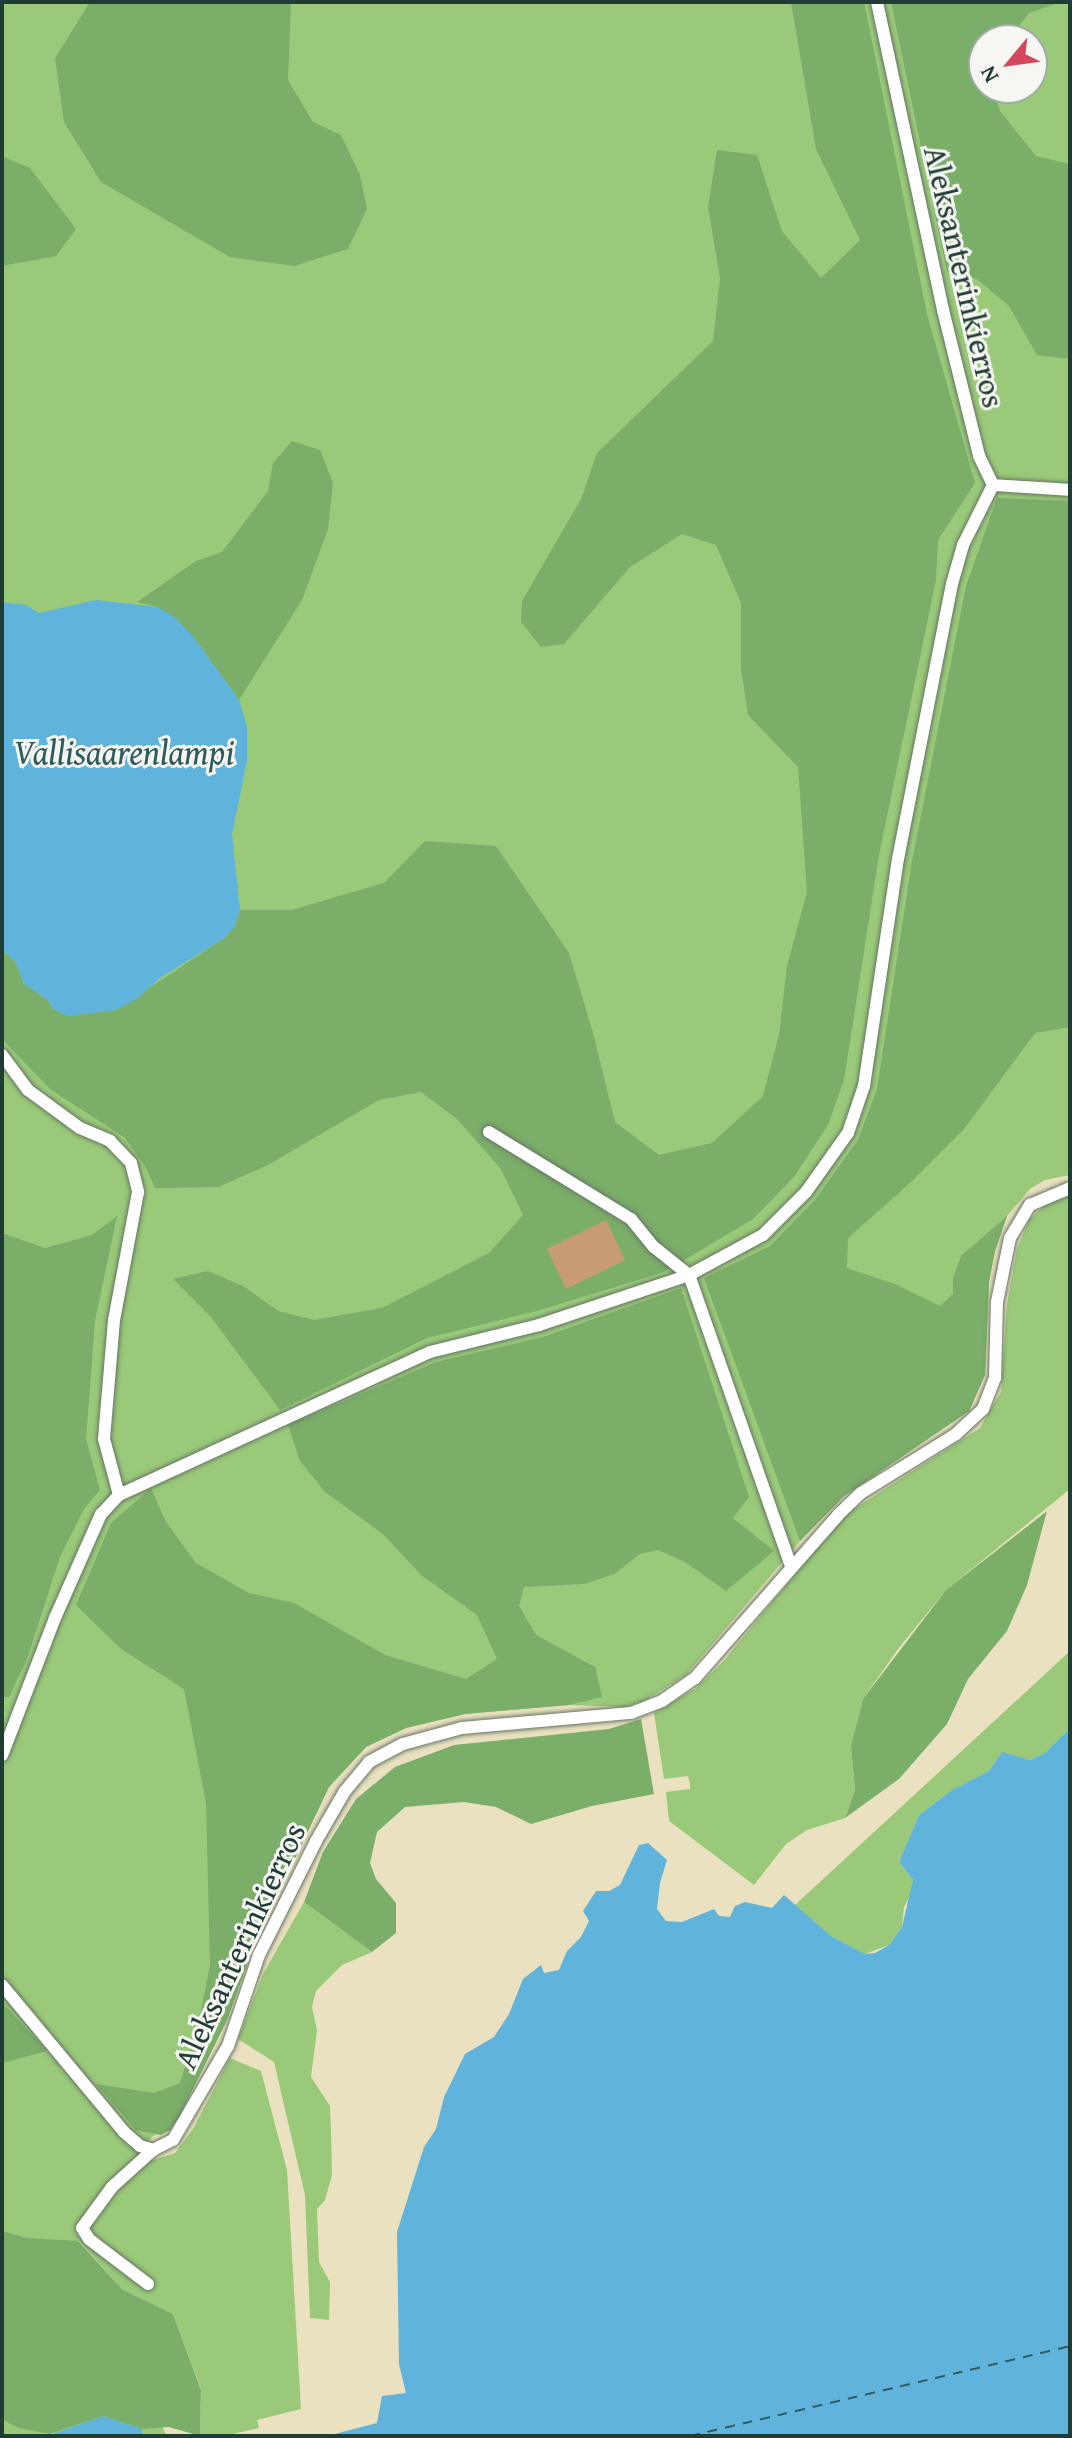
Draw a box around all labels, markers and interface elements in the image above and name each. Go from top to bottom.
north arrow [968,24,1048,104]
text: N [971,60,1006,89]
street label: Aleksanterinkierros [915,143,1013,411]
water label: Vallisaarenlampi [14,732,234,772]
street label: Aleksanterinkierros [166,1817,314,2075]

